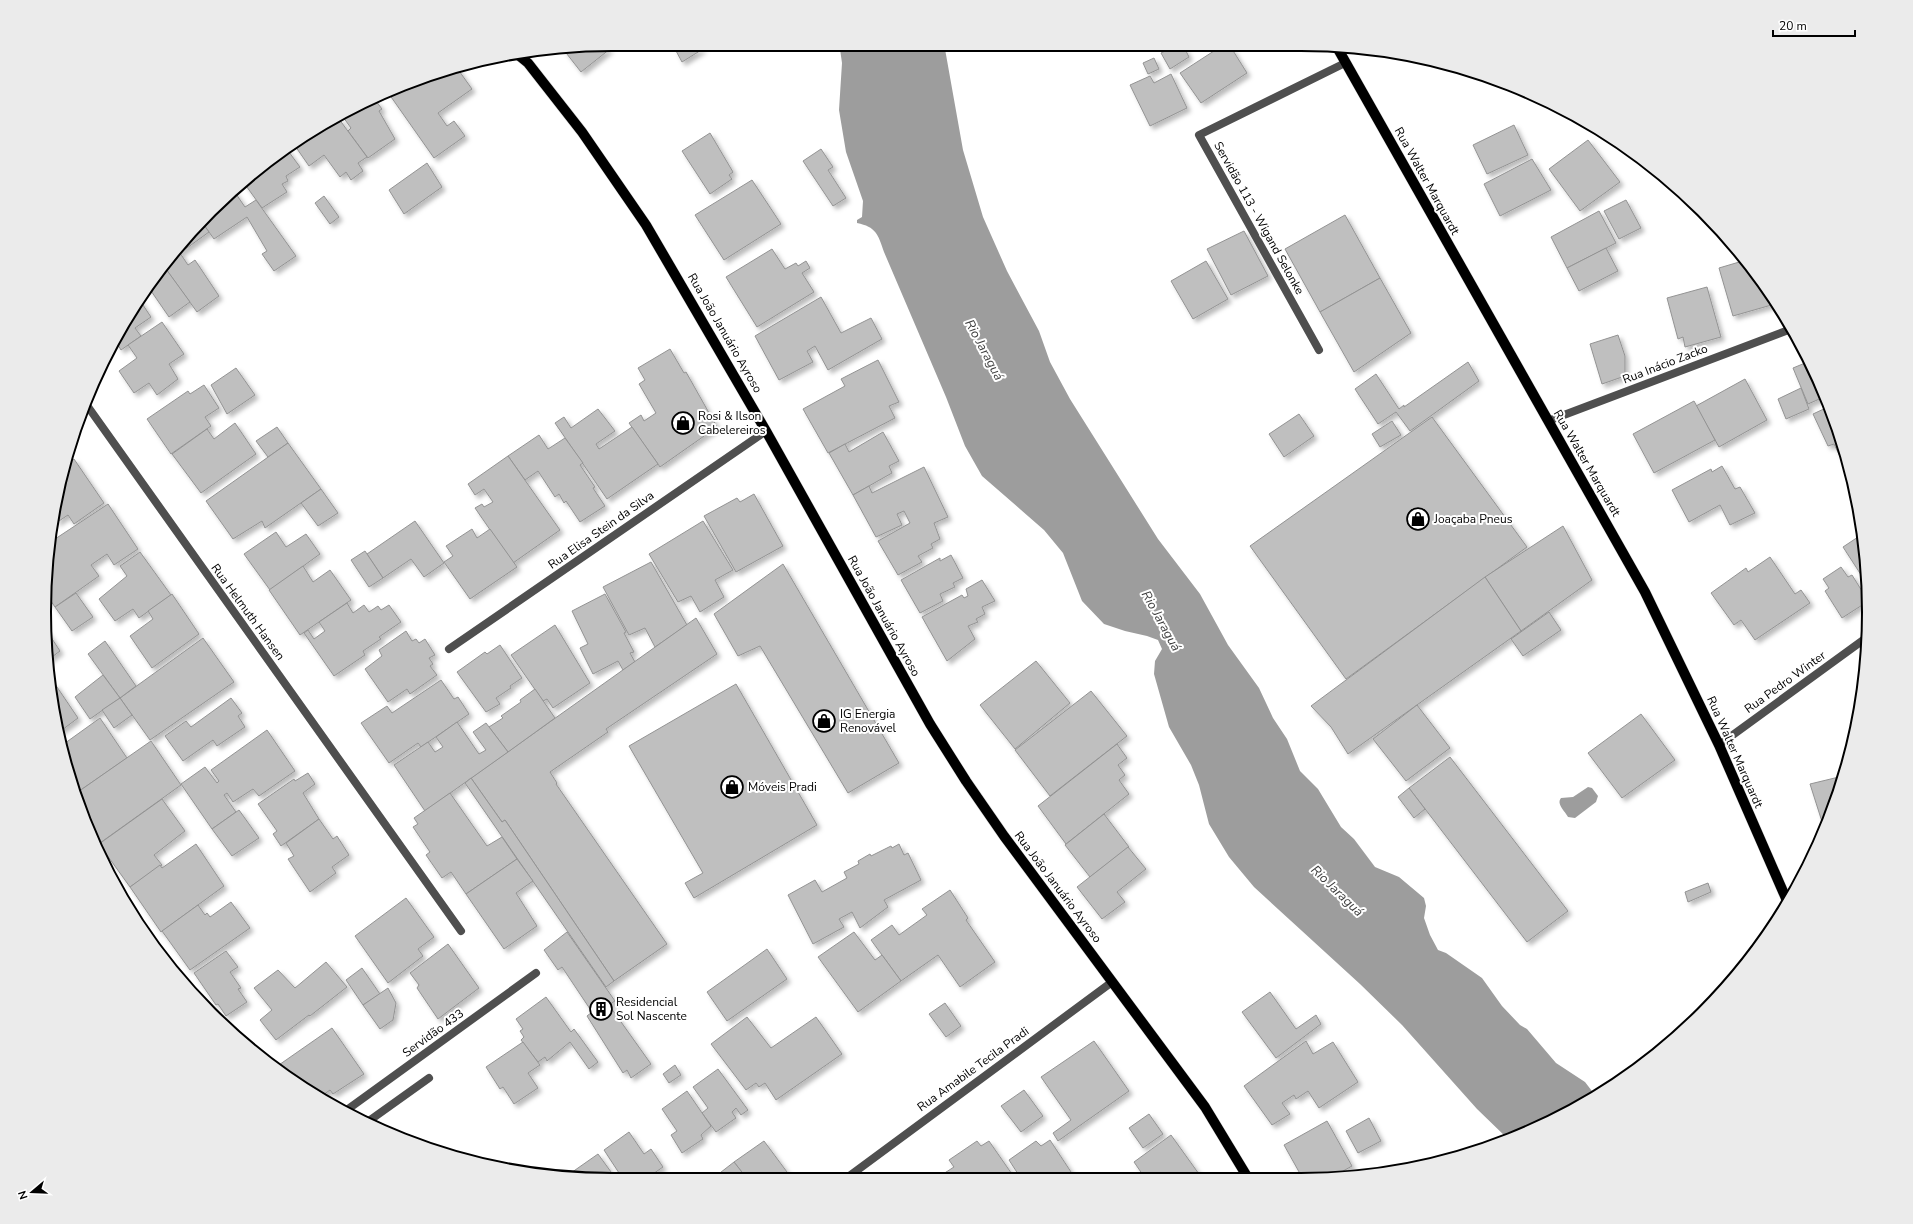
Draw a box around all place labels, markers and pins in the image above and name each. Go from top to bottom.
place label: Rosi & Ilson Cabelereiros [698,408,766,438]
shop icon: Rosi & Ilson Cabelereiros [670,410,696,436]
shop icon: Joaçaba Pneus [1405,506,1431,532]
place label: Joaçaba Pneus [1433,511,1513,527]
place label: IG Energia Renovável [840,706,897,736]
shop icon: IG Energia Renovável [811,708,837,734]
shop icon: Móveis Pradi [719,774,745,800]
place label: Móveis Pradi [748,779,817,795]
place label: Residencial Sol Nascente [616,994,687,1024]
building icon: Residencial Sol Nascente [588,996,614,1022]

